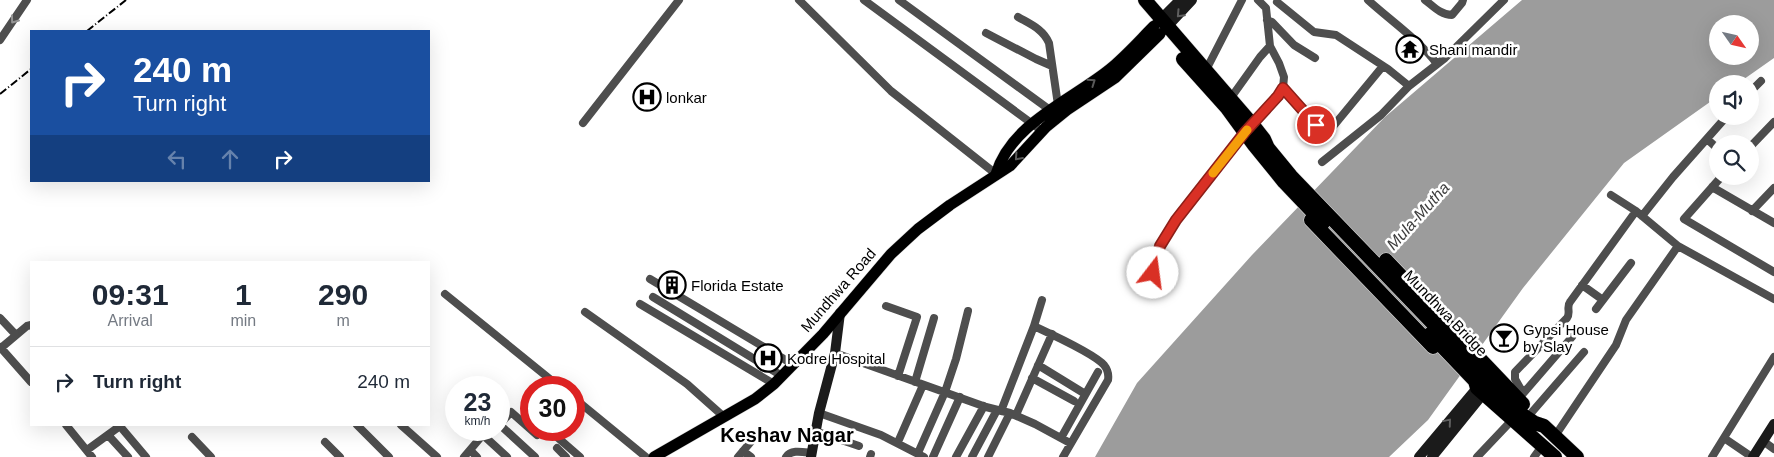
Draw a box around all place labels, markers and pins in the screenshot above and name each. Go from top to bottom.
temple icon: Shani mandir [1395,34,1425,64]
place label: Shani mandir [1429,41,1517,58]
hospital icon: lonkar [632,82,662,112]
place label: lonkar [666,89,707,106]
pin [1295,104,1337,146]
building icon: Florida Estate [657,270,687,300]
place label: Florida Estate [691,277,784,294]
place label: Gypsi House by Slay [1523,321,1609,355]
bar icon: Gypsi House by Slay [1489,323,1519,353]
hospital icon: Kodre Hospital [753,343,783,373]
place label: Kodre Hospital [787,350,885,367]

